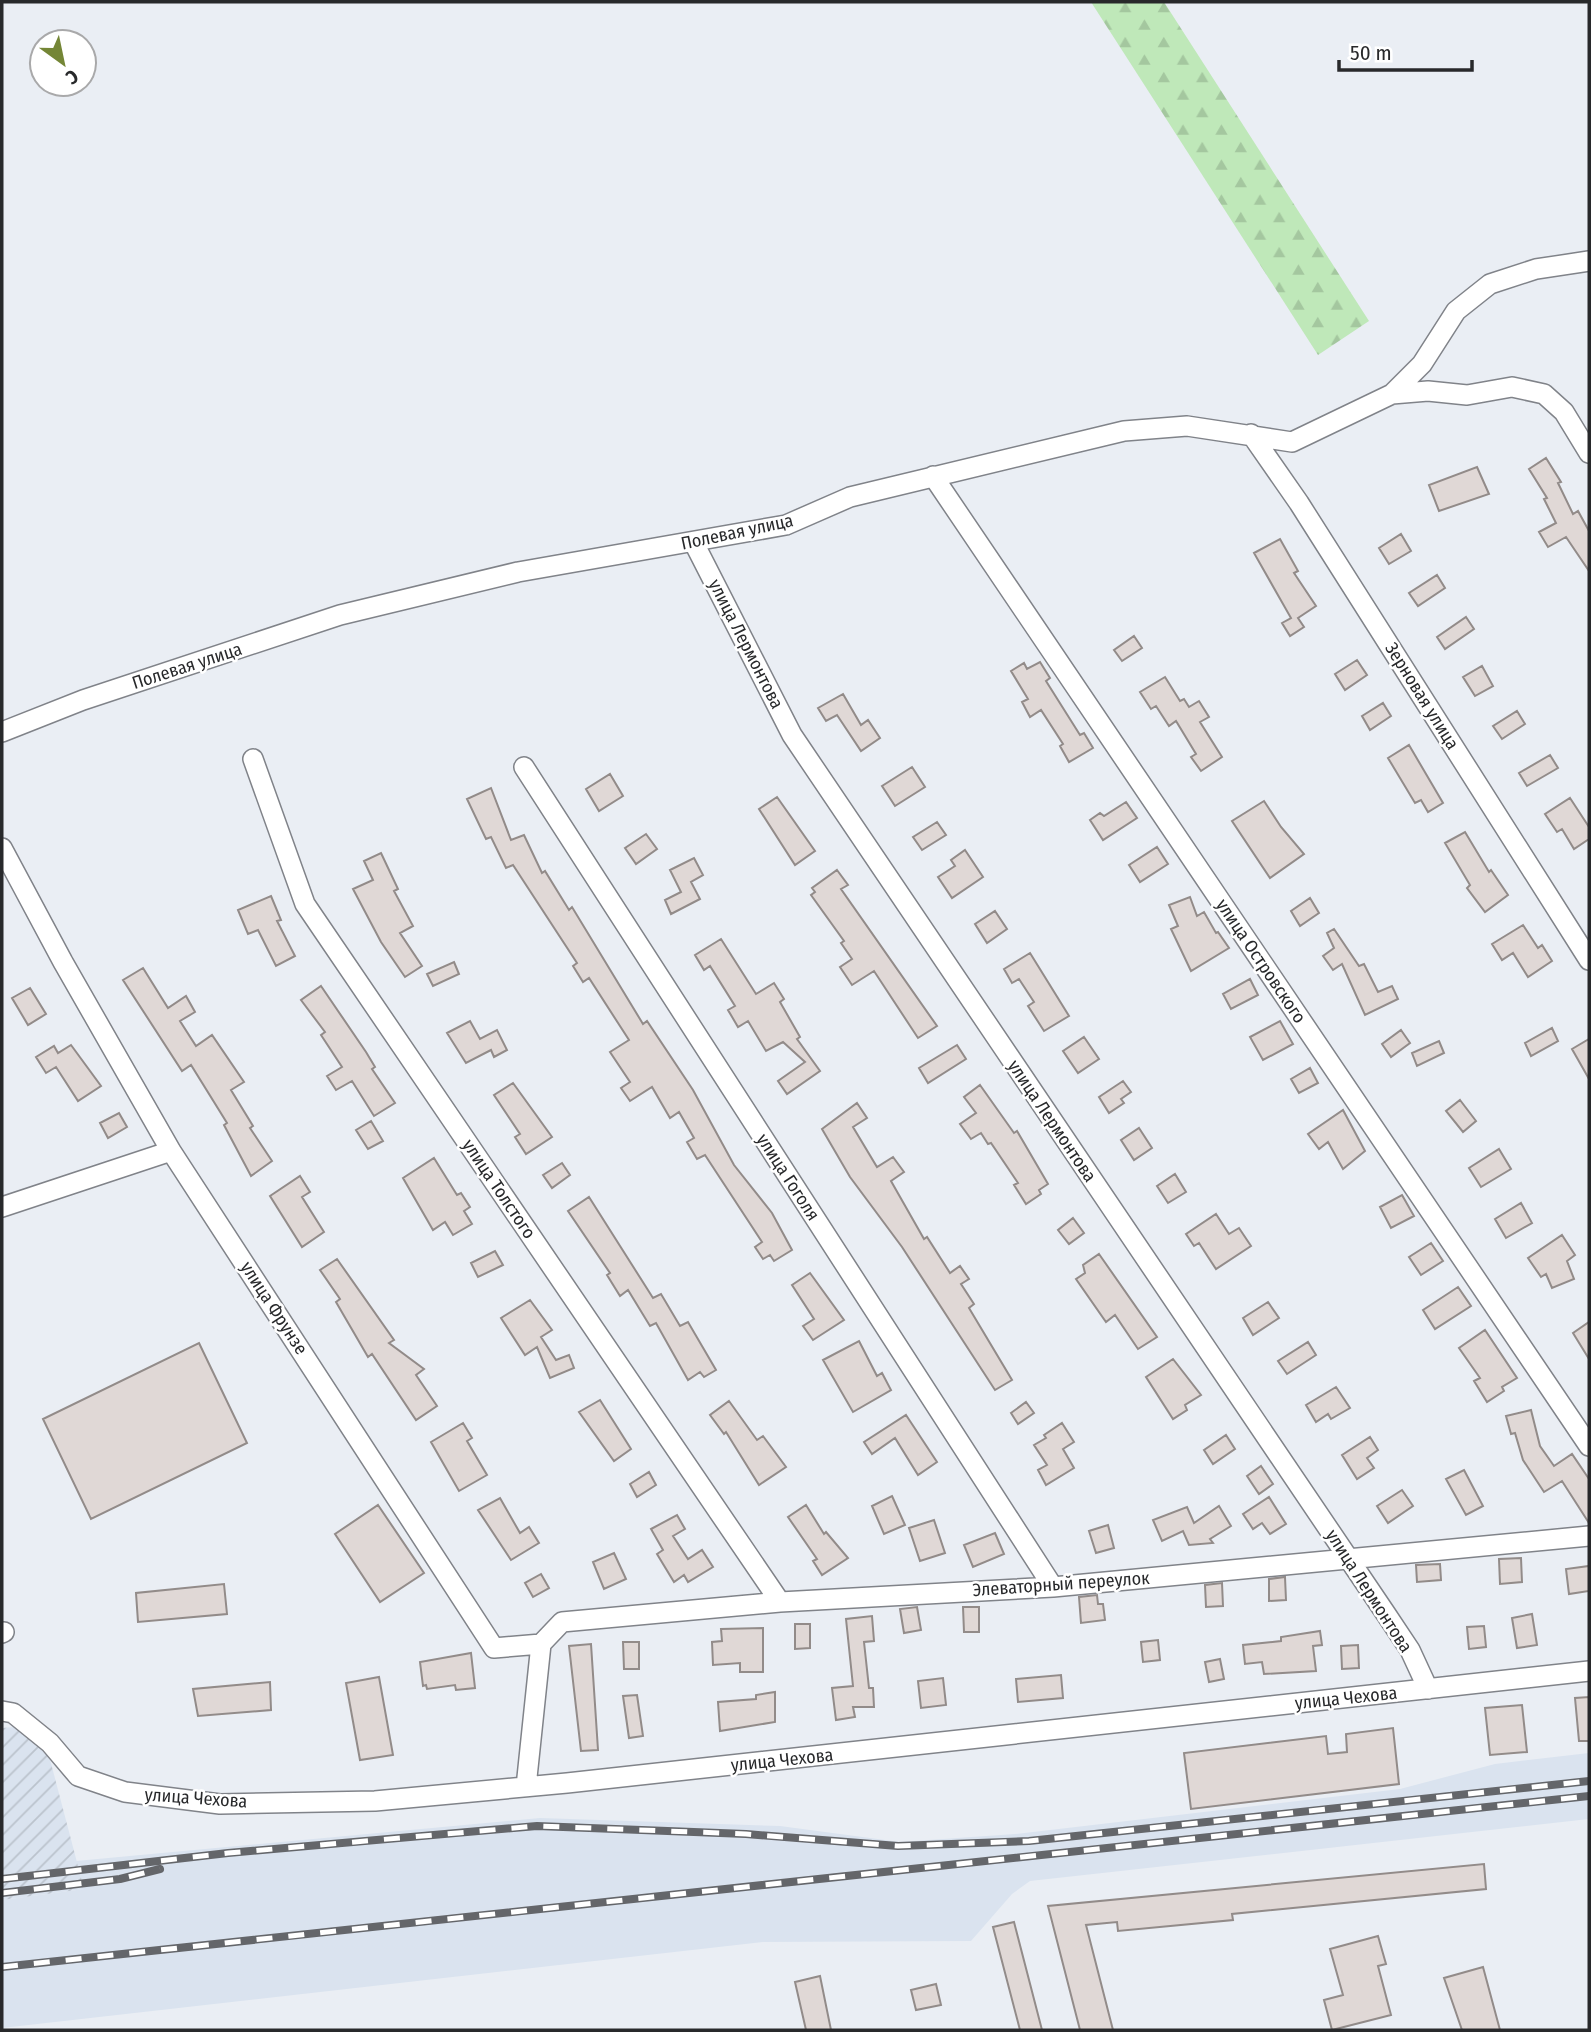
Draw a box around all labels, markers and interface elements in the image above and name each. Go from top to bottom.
north arrow [28,28,98,98]
scale bar [1339,28,1472,72]
text: 50 m [1350,40,1392,66]
text: С [62,64,82,89]
street label: Полевая улица [679,509,795,555]
street label: улица Лермонтова [704,576,788,713]
street label: Полевая улица [129,638,245,694]
street label: Зерновая улица [1380,638,1464,754]
street label: улица Островского [1211,895,1311,1027]
street label: улица Лермонтова [1003,1056,1101,1186]
street label: улица Гоголя [752,1129,824,1225]
street label: улица Толстого [458,1135,540,1243]
street label: улица Фрунзе [236,1257,312,1359]
street label: улица Лермонтова [1321,1525,1417,1657]
street label: Элеваторный переулок [972,1567,1151,1601]
street label: улица Чехова [1294,1682,1398,1714]
street label: улица Чехова [730,1744,834,1776]
street label: улица Чехова [144,1783,248,1813]

